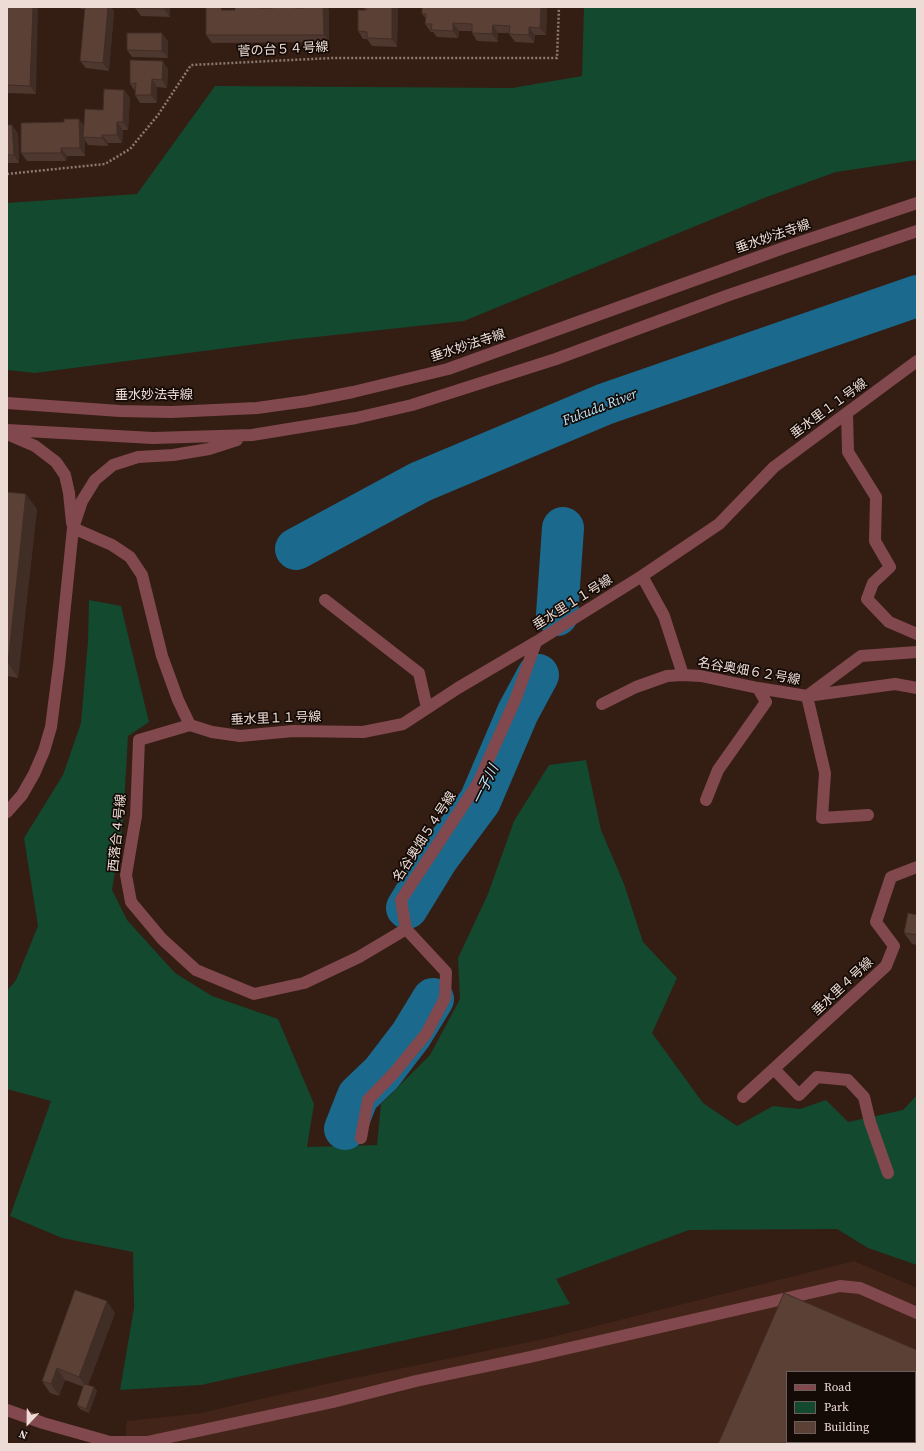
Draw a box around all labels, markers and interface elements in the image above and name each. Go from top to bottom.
street label: 菅の台５４号線 [237,40,329,60]
street label: 垂水妙法寺線 [734,217,812,257]
street label: 垂水妙法寺線 [428,327,508,365]
street label: 垂水里１１号線 [788,376,870,442]
water label: Fukuda River [560,386,640,430]
street label: 垂水妙法寺線 [115,388,193,404]
street label: 垂水里１１号線 [530,572,616,634]
street label: 名谷奥畑６２号線 [696,655,802,689]
street label: 垂水里１１号線 [230,710,322,728]
water label: 一子川 [469,762,503,808]
street label: 名谷奥畑５４号線 [390,789,460,885]
street label: 西落合４号線 [106,793,130,873]
street label: 垂水里４号線 [809,955,877,1019]
legend [786,1371,916,1443]
text: Road [824,1379,851,1395]
text: Park [824,1399,849,1415]
north arrow [8,1403,48,1443]
text: Building [824,1419,869,1435]
text: N [17,1426,30,1443]

